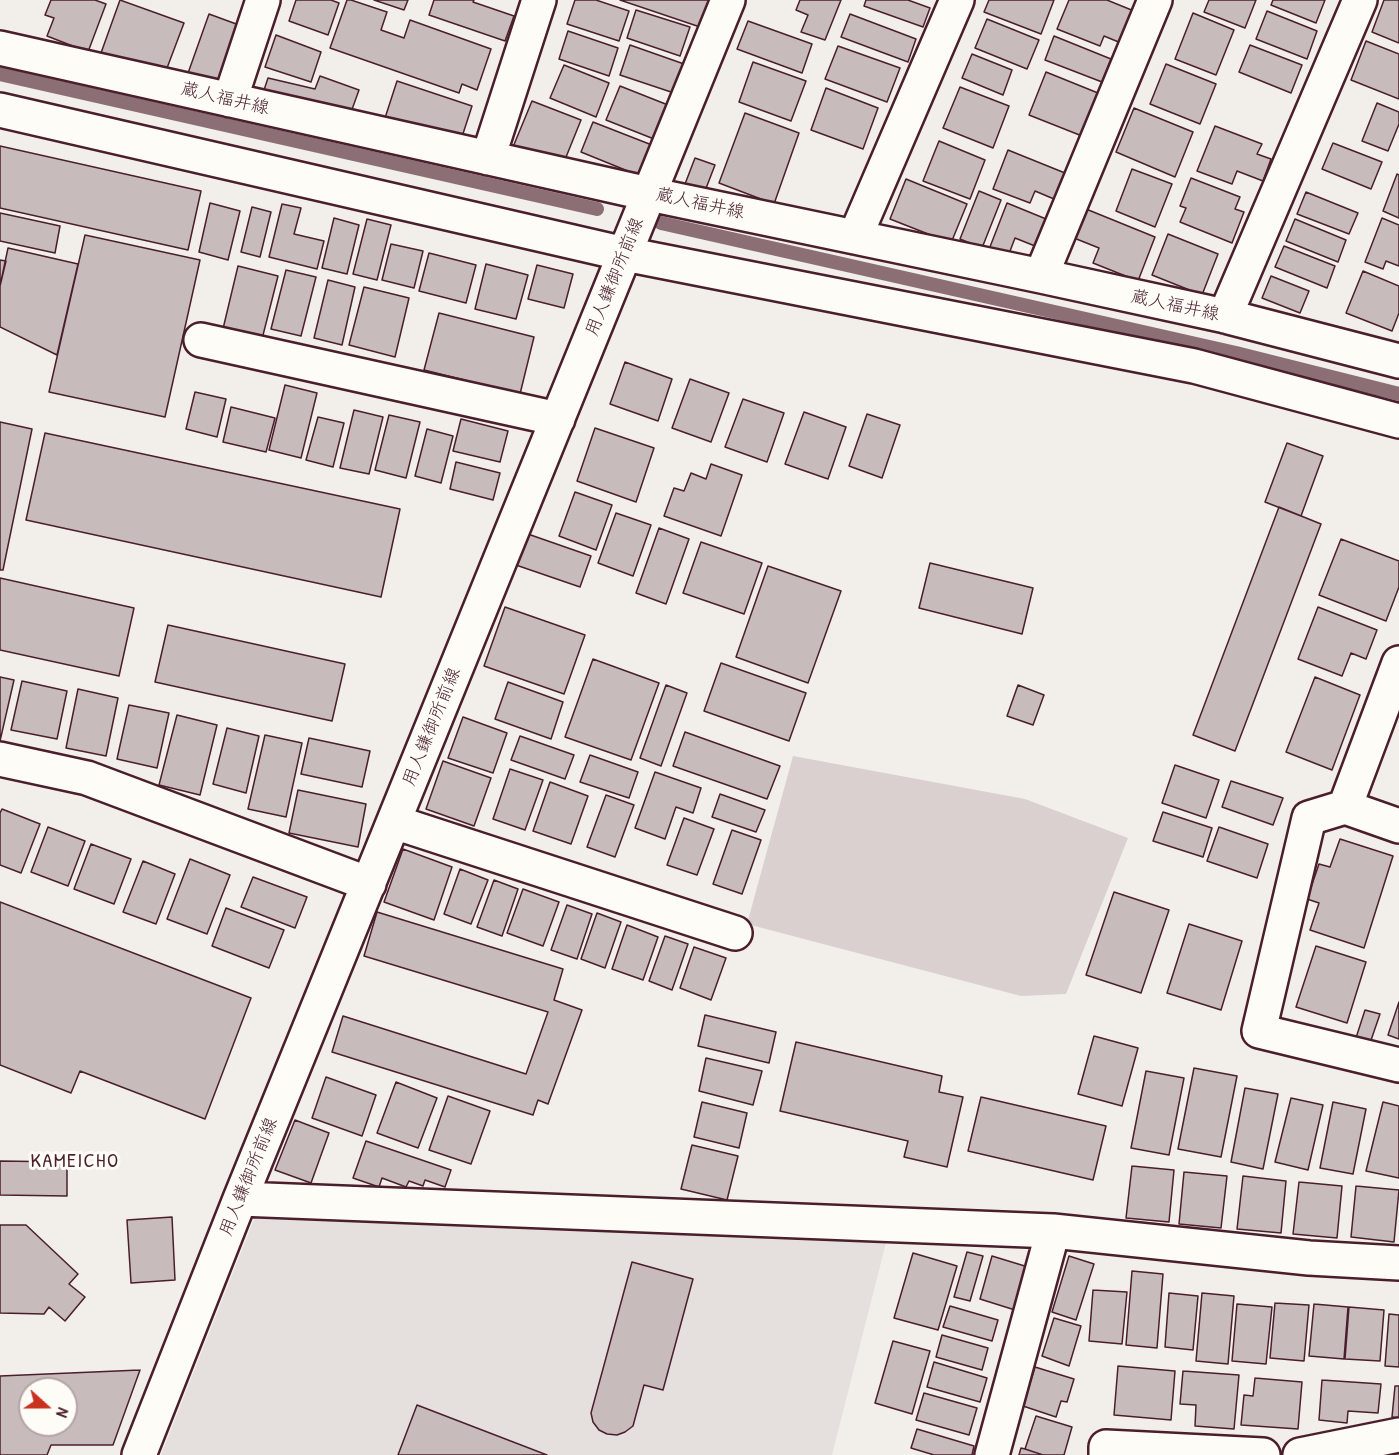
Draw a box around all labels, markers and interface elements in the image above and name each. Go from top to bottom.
street label: 蔵人福井線 [179,78,271,120]
street label: 蔵人福井線 [654,184,746,224]
street label: 用人鎌御所前線 [581,215,649,339]
street label: 蔵人福井線 [1129,286,1221,326]
street label: 用人鎌御所前線 [398,665,466,789]
street label: 用人鎌御所前線 [215,1115,283,1239]
district label: KAMEICHO [30,1150,120,1174]
north arrow [18,1377,78,1437]
text: N [51,1405,75,1421]

